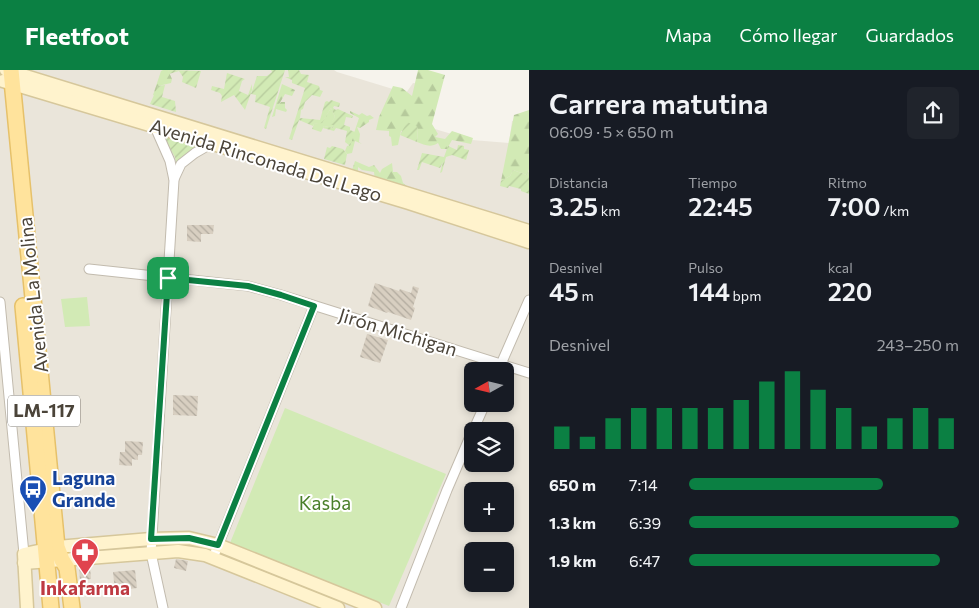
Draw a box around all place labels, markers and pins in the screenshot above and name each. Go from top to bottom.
pin [147,257,189,299]
place label: Laguna Grande [52,466,116,511]
bus stop icon: Laguna Grande [18,474,48,513]
pharmacy icon: Inkafarma [70,537,100,576]
place label: Inkafarma [40,576,130,599]

